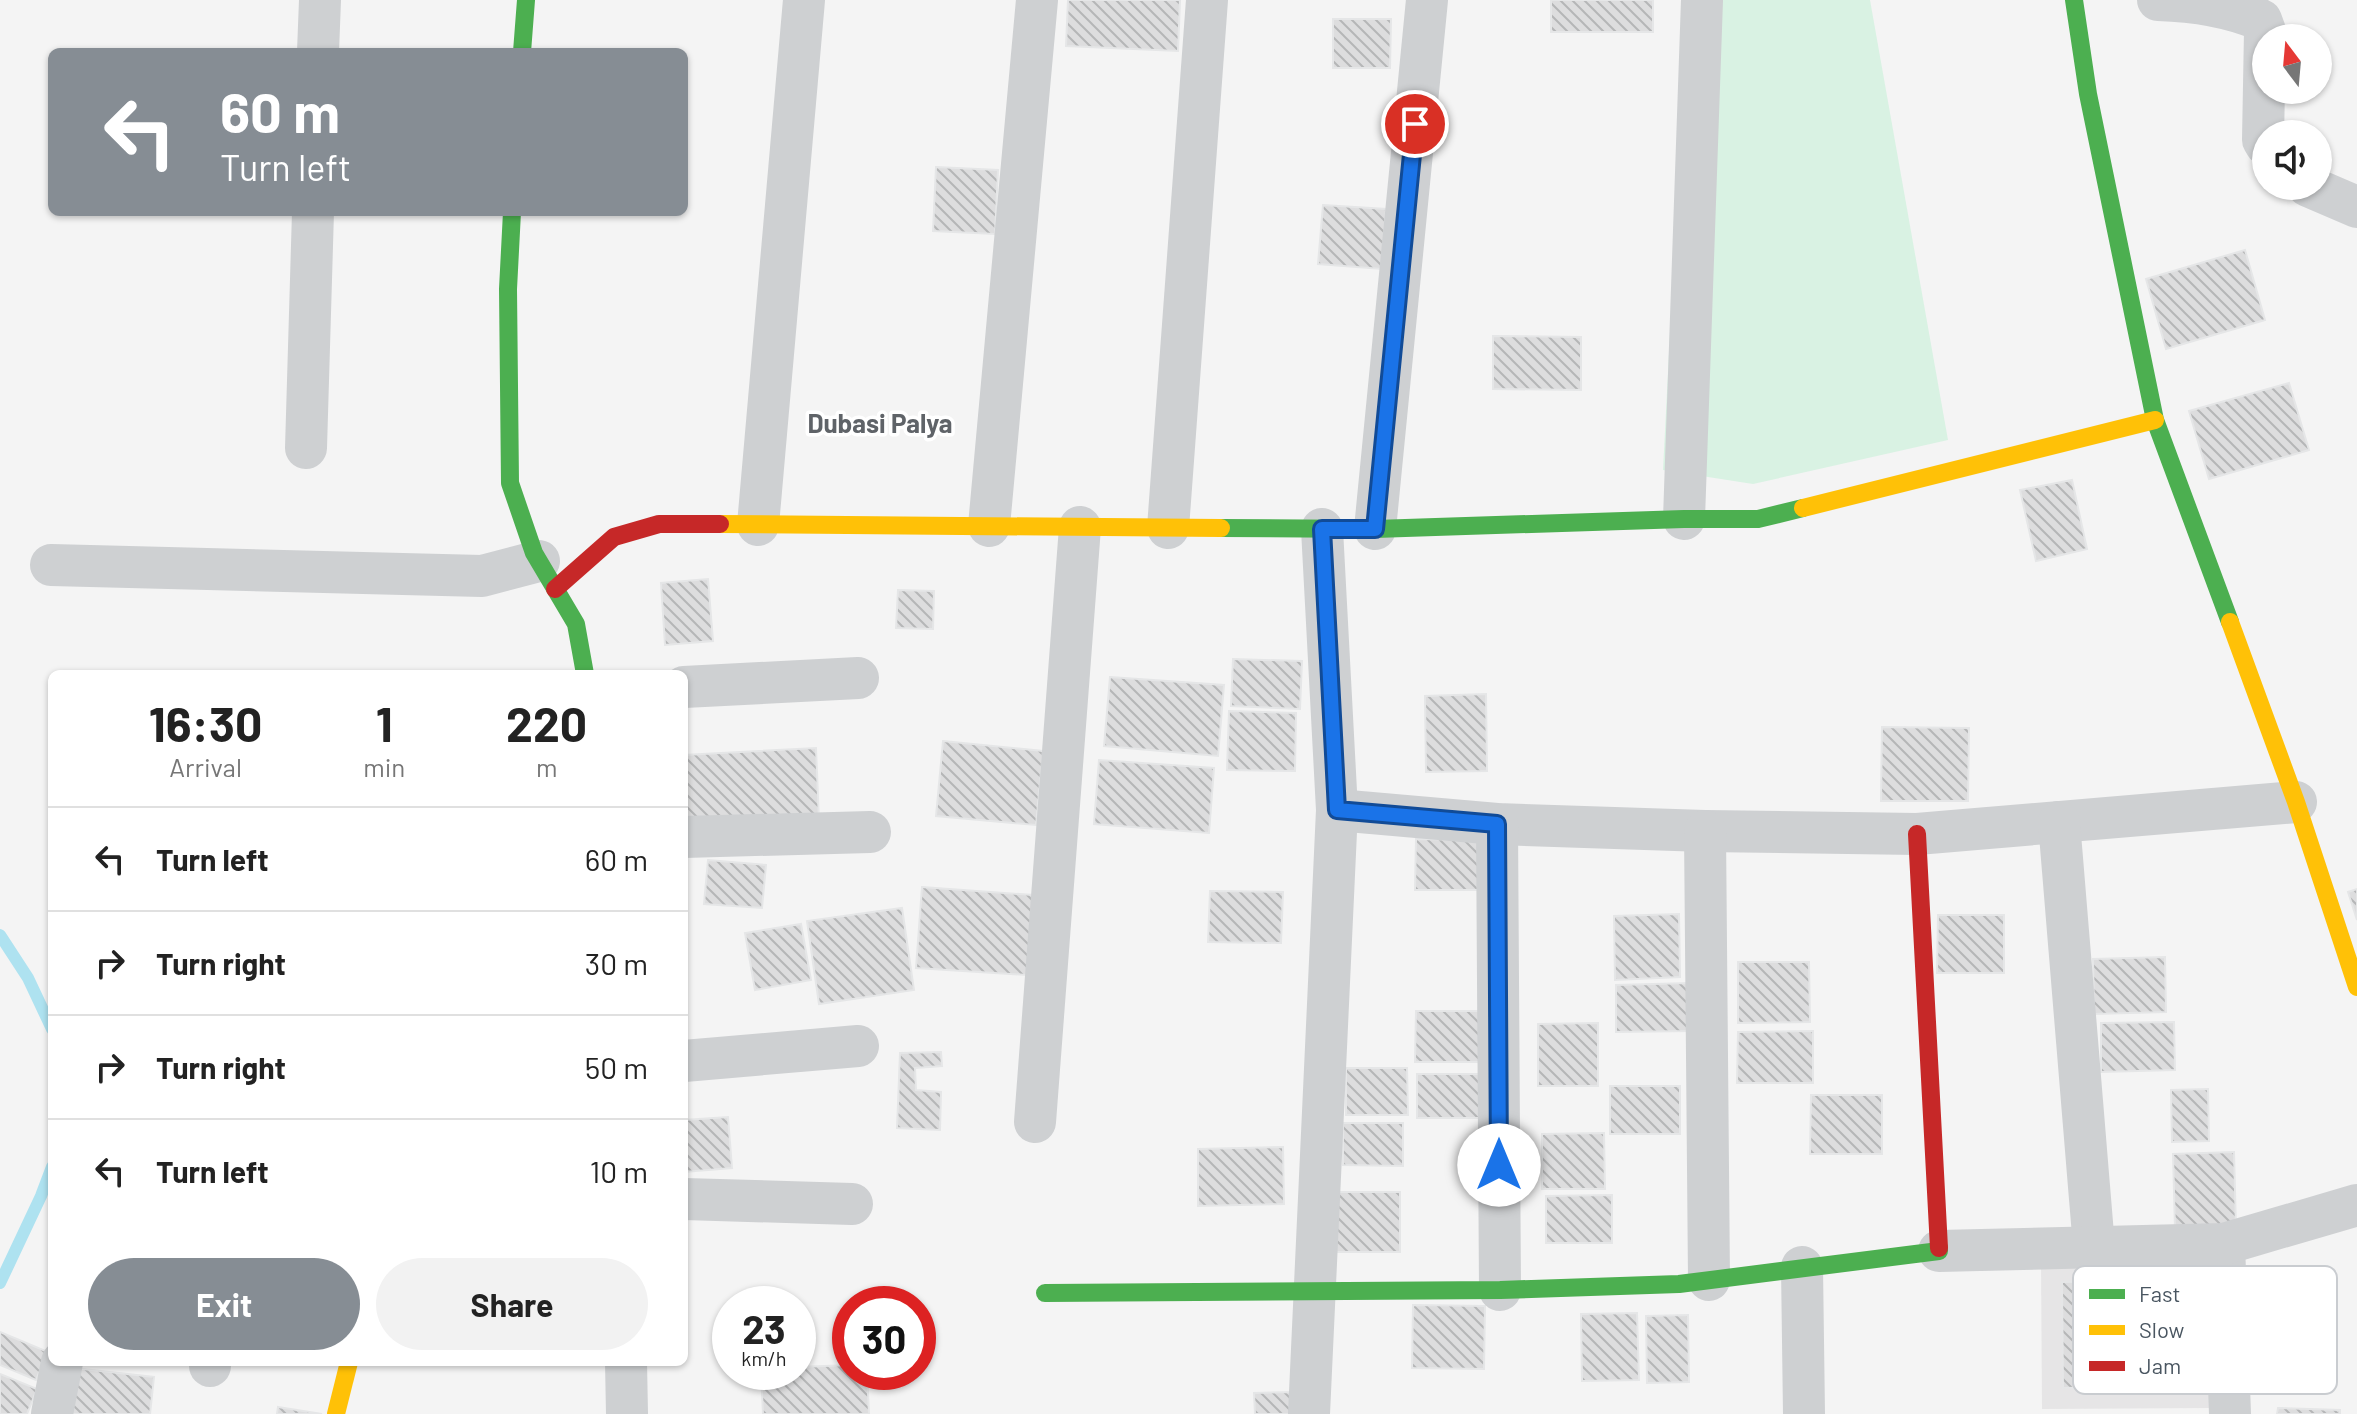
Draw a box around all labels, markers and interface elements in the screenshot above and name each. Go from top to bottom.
north arrow [2252,24,2332,104]
map controls [2252,24,2332,200]
text: 60 m [220,77,340,144]
icon: left [88,80,192,184]
pin [1381,90,1449,158]
icon: arrive [1393,102,1437,146]
button: sound [2252,120,2332,200]
text: Turn left [220,145,351,188]
district label: Dubasi Palya [808,407,952,438]
text: 16:30 [149,694,262,752]
text: 1 [376,694,393,752]
text: 220 [506,694,587,752]
text: Arrival [169,751,242,782]
text: min [363,751,405,782]
text: m [536,751,557,782]
icon: left [88,837,132,881]
text: Turn left [156,841,269,877]
text: 60 m [585,841,648,877]
icon: right [88,941,132,985]
text: Turn right [156,945,286,981]
text: 30 m [585,945,648,981]
icon: right [88,1045,132,1089]
text: Turn right [156,1049,286,1085]
text: 50 m [585,1049,648,1085]
position arrow [1457,1123,1541,1207]
icon: left [88,1149,132,1193]
text: Turn left [156,1153,269,1189]
text: 10 m [590,1153,648,1189]
button: Exit [88,1258,360,1350]
button: Share [376,1258,648,1350]
legend [2073,1266,2337,1394]
text: Fast [2139,1280,2181,1306]
speed limit sign: 30 [832,1286,936,1390]
text: 23 [742,1304,786,1352]
text: Slow [2139,1316,2184,1342]
text: km/h [741,1346,787,1370]
text: Jam [2139,1352,2181,1378]

